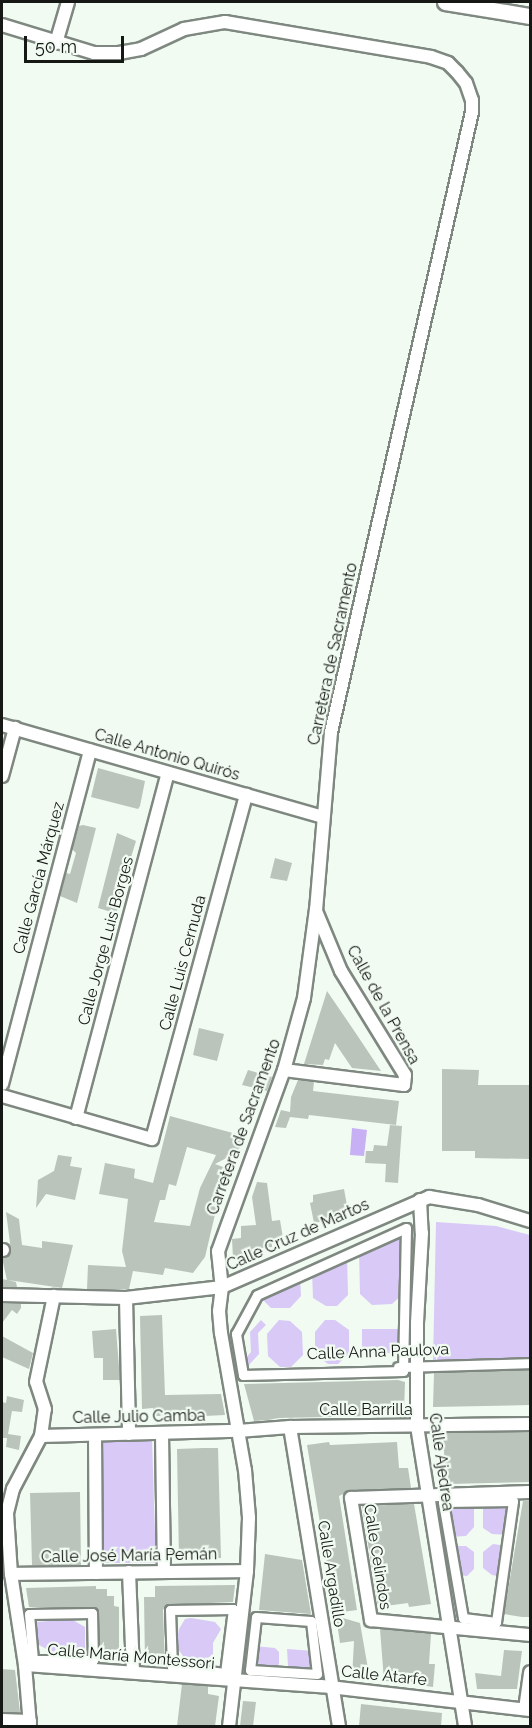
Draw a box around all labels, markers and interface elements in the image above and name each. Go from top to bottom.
scale bar [27,24,128,62]
text: 50 m [35,36,77,57]
street label: Carretera de Sacramento [304,561,362,747]
street label: Calle Antonio Quirós [92,725,242,785]
street label: Calle García Márquez [9,800,69,956]
street label: Calle Jorge Luis Borges [74,854,138,1028]
street label: Calle Luis Cernuda [156,893,210,1033]
street label: Calle de la Prensa [342,942,424,1068]
street label: Carretera de Sacramento [203,1036,285,1218]
street label: Calle Cruz de Martos [224,1195,372,1275]
street label: Calle Anna Paulova [306,1340,450,1364]
street label: Calle Barrilla [319,1400,413,1420]
street label: Calle Julio Camba [72,1406,206,1428]
street label: Calle Ajedrea [425,1412,457,1512]
street label: Calle Celindos [359,1503,395,1611]
street label: Calle Argadillo [313,1519,349,1629]
street label: Calle José María Pemán [41,1545,217,1567]
street label: Calle María Montessori [47,1640,215,1674]
street label: Calle Atarfe [340,1662,428,1690]

